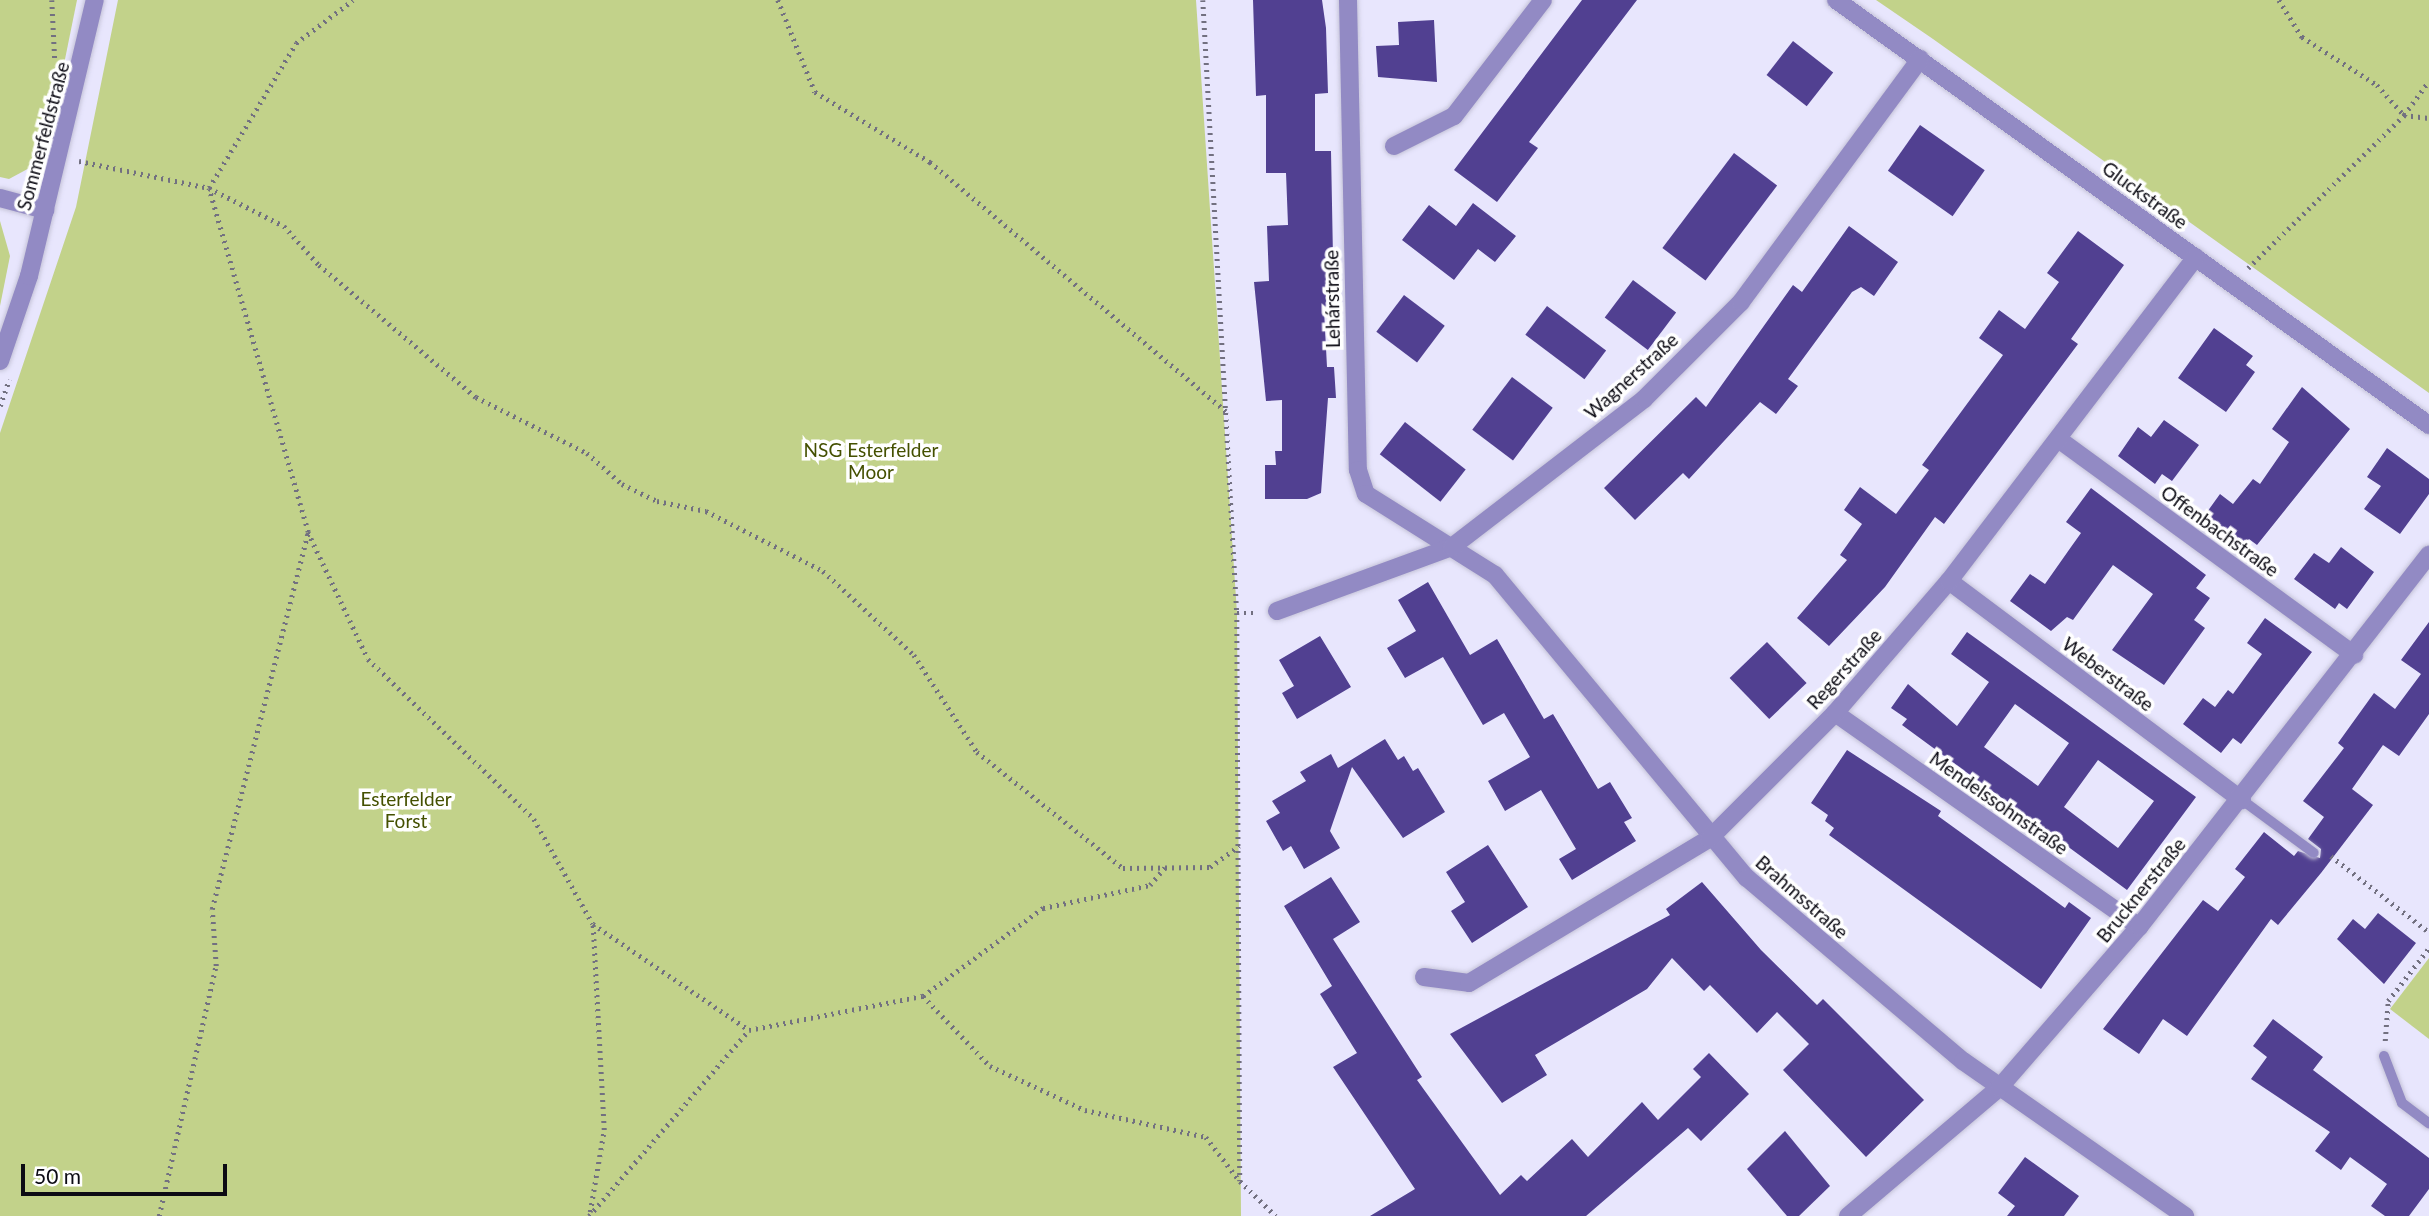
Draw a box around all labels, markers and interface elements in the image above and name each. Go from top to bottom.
street label: Sommerfeldstraße [12,59,74,213]
street label: Gluckstraße [2098,156,2192,234]
street label: Lehárstraße [1320,250,1344,348]
street label: Wagnerstraße [1580,328,1682,424]
park label: NSG Esterfelder Moor [804,439,938,483]
street label: Offenbachstraße [2157,481,2283,581]
street label: Regerstraße [1802,624,1886,714]
street label: Weberstraße [2058,632,2158,716]
street label: Mendelssohnstraße [1925,747,2073,859]
park label: Esterfelder Forst [360,788,452,832]
street label: Brucknerstraße [2092,833,2190,947]
street label: Brahmsstraße [1751,851,1853,943]
scale bar [24,1150,231,1194]
text: 50 m [34,1163,81,1188]

